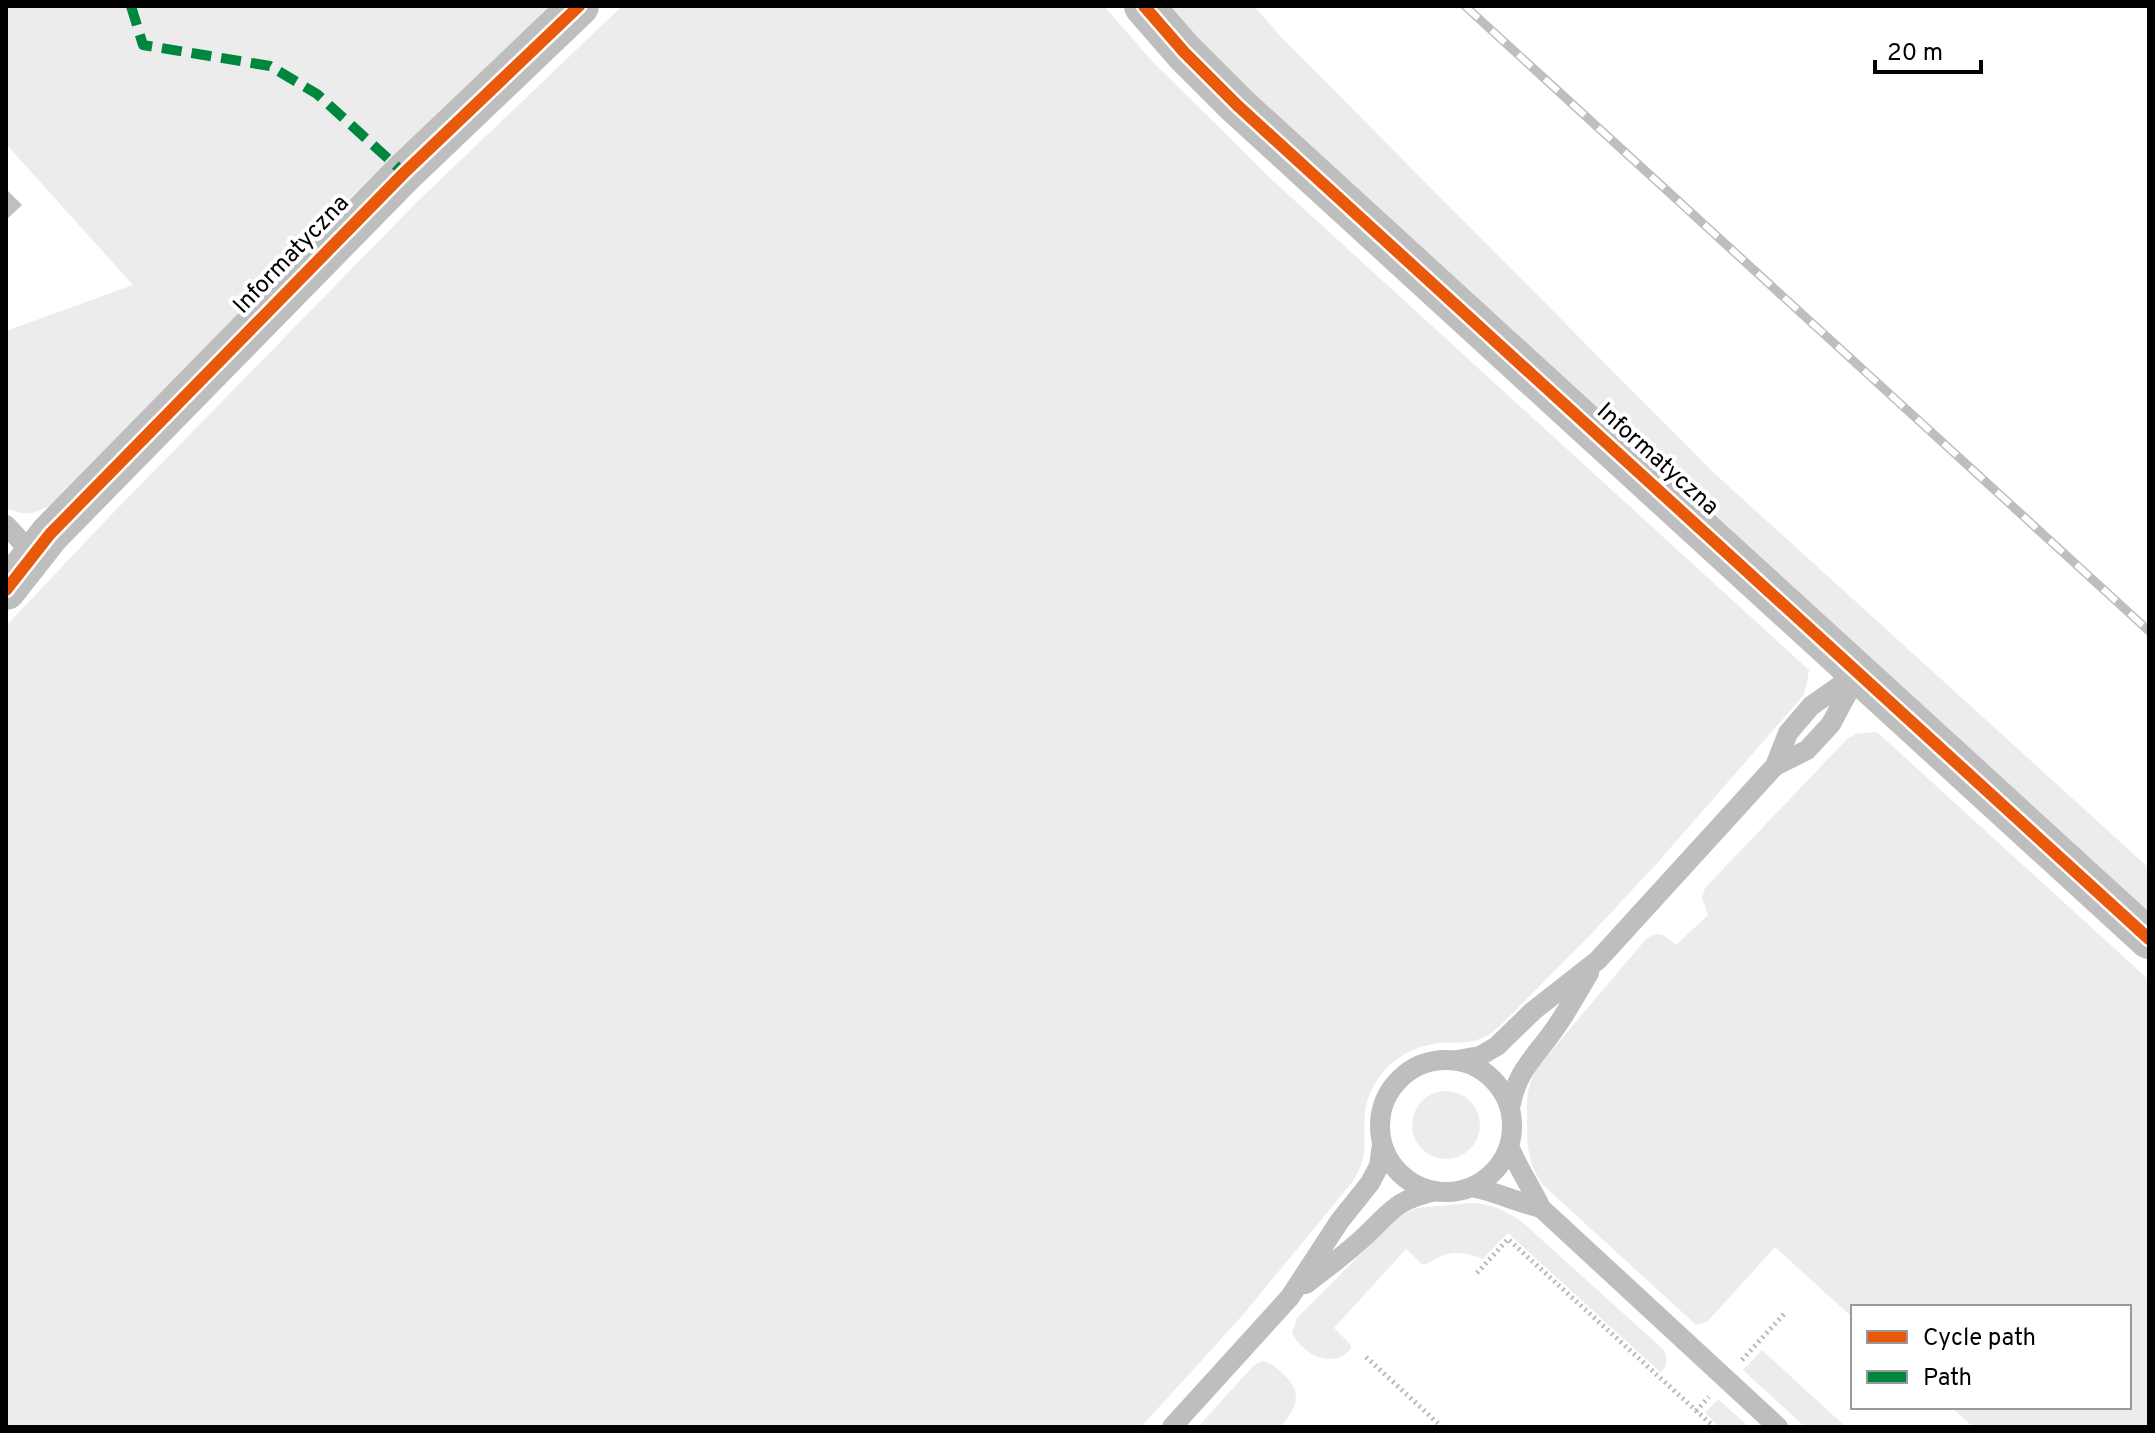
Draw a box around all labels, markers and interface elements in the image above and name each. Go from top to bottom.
scale bar [1875,24,1981,74]
text: 20 m [1887,39,1943,69]
street label: Informatyczna [228,189,356,321]
street label: Informatyczna [1590,397,1724,523]
legend [1851,1305,2131,1409]
text: Cycle path [1923,1324,2036,1354]
text: Path [1923,1364,1972,1394]

